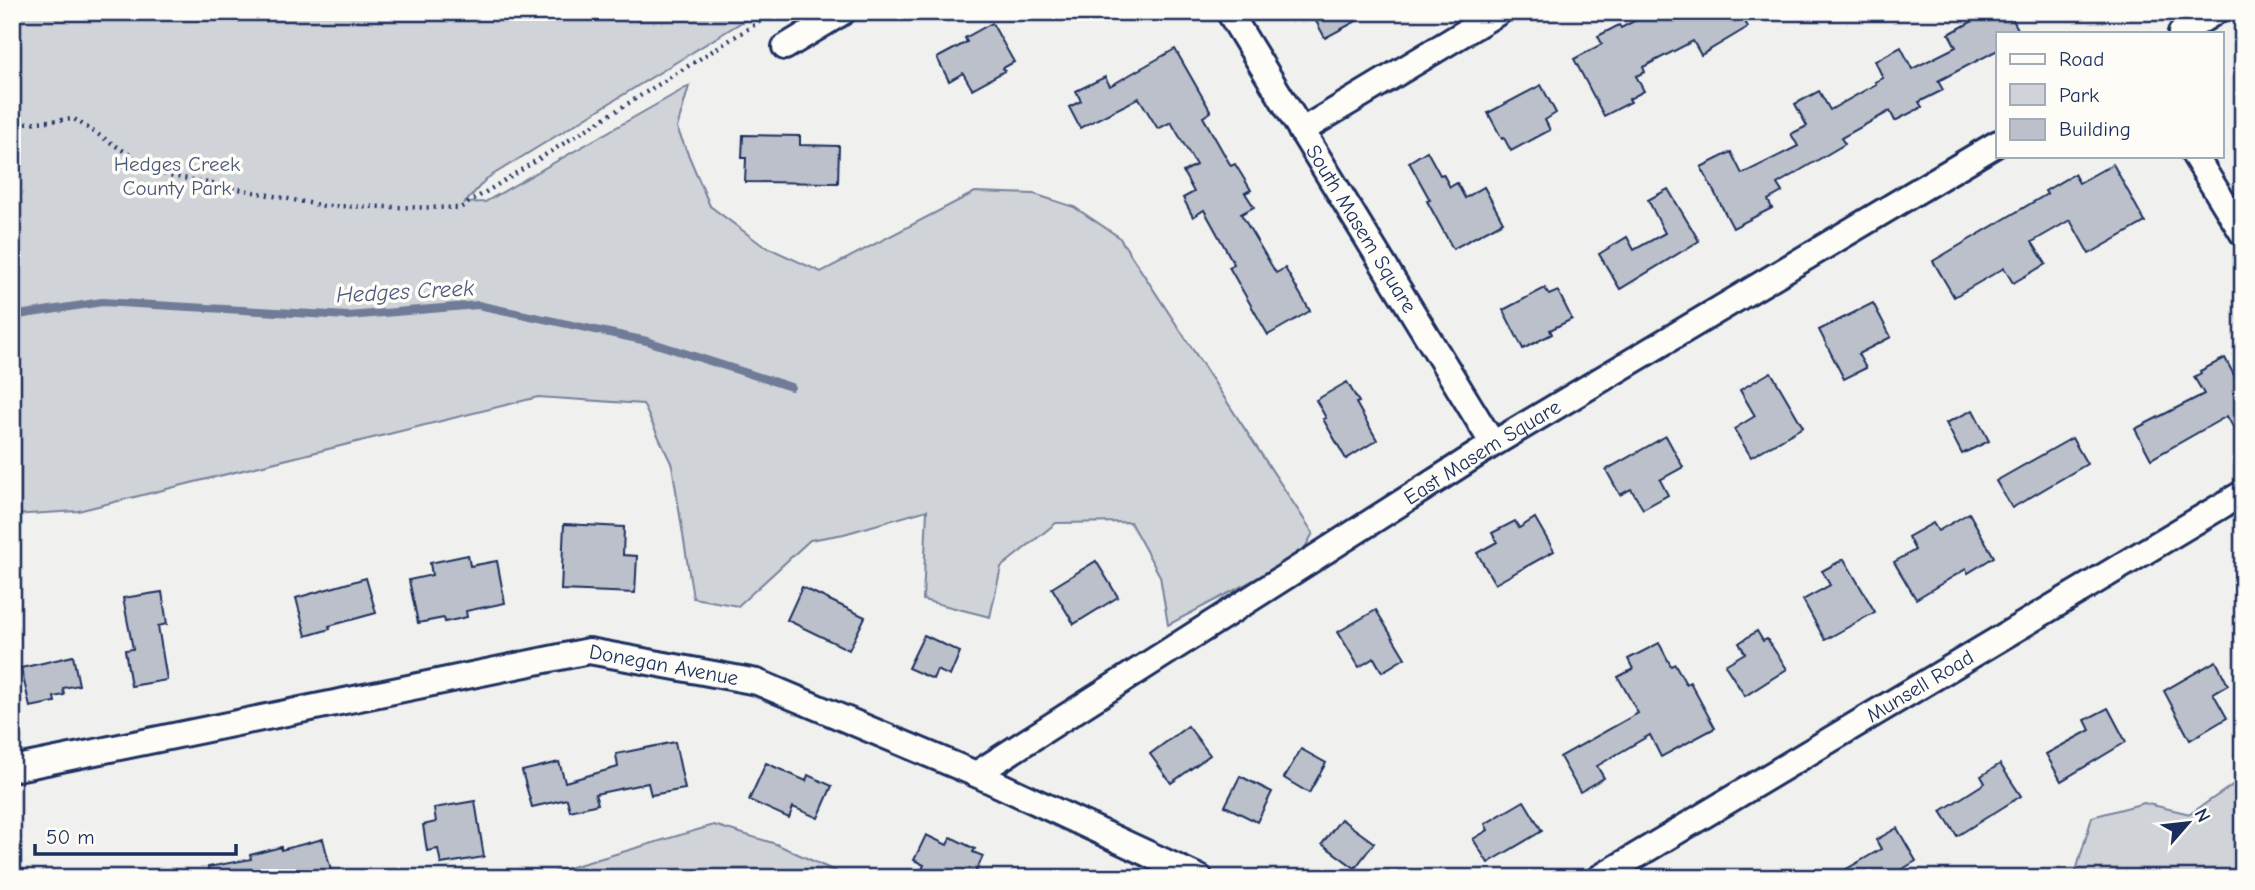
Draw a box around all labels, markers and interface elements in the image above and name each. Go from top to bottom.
legend [1996,32,2224,158]
text: Road [2059,47,2104,71]
text: Park [2059,83,2099,107]
text: Building [2059,117,2131,141]
street label: South Masem Square [1301,140,1422,317]
park label: Hedges Creek County Park [114,152,240,200]
water label: Hedges Creek [335,274,476,309]
street label: East Masem Square [1399,394,1565,510]
street label: Donegan Avenue [587,639,740,690]
street label: Munsell Road [1862,645,1978,727]
north arrow [2154,788,2224,858]
text: N [2190,805,2215,826]
scale bar [35,813,236,857]
text: 50 m [46,825,95,849]

